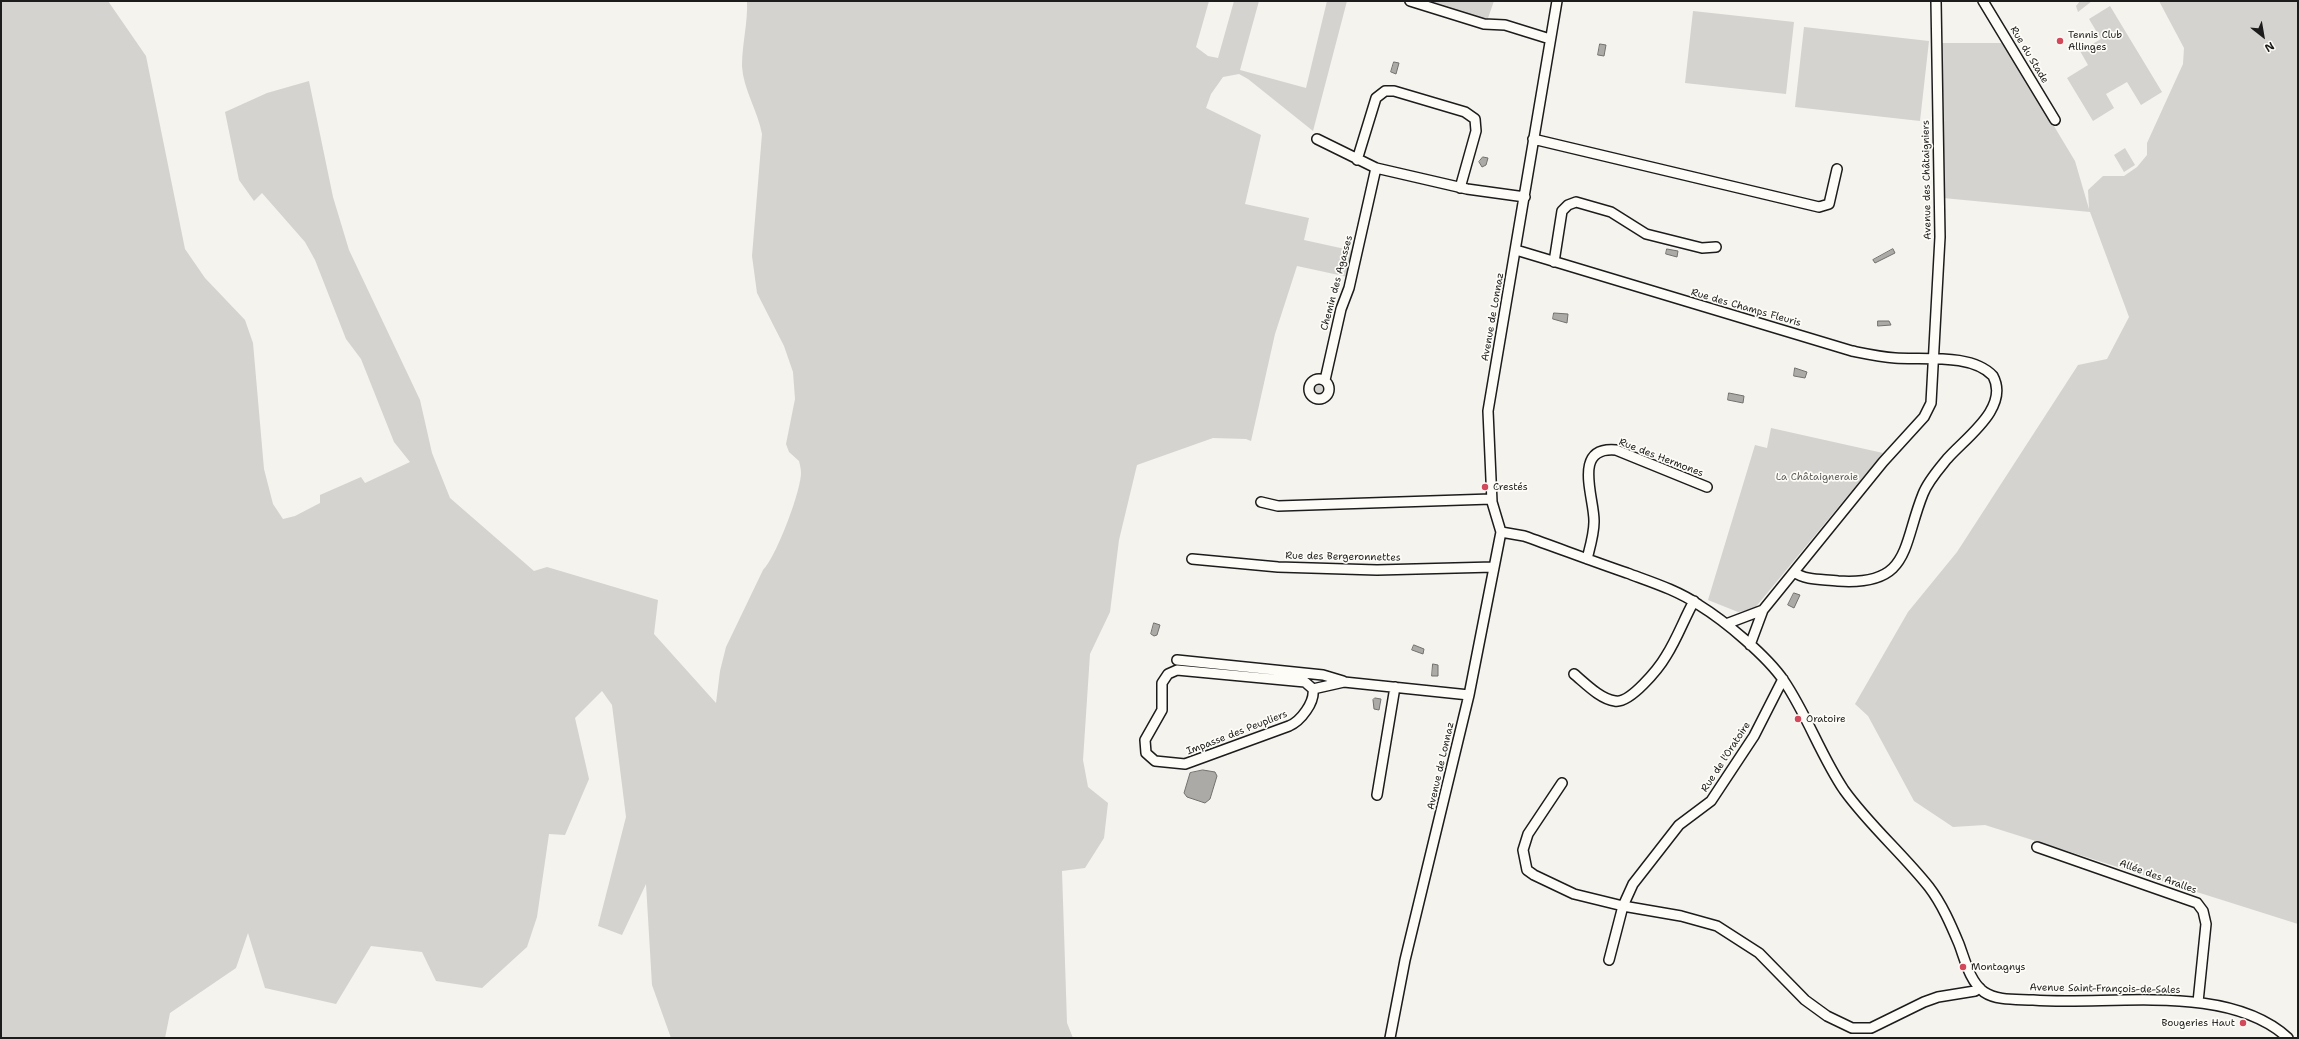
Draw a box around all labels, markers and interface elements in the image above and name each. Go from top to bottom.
north arrow [2243,16,2283,56]
street label: Rue du Stade [2007,24,2051,86]
place label: Tennis Club Allinges [2068,29,2122,52]
marker: Tennis Club Allinges [2055,36,2065,46]
text: N [2262,38,2277,55]
street label: Avenue des Châtaigniers [1920,120,1934,240]
street label: Chemin des Agasses [1319,234,1355,332]
street label: Avenue de Lonnaz [1479,272,1507,362]
street label: Rue des Champs Fleuris [1690,287,1802,329]
street label: Rue des Hermones [1617,436,1705,480]
park label: La Châtaigneraie [1776,471,1858,483]
place label: Crestés [1493,481,1528,493]
marker: Crestés [1480,482,1490,492]
street label: Rue des Bergeronnettes [1285,550,1401,564]
street label: Impasse des Peupliers [1185,708,1289,758]
place label: Oratoire [1806,713,1846,725]
marker: Oratoire [1793,714,1803,724]
street label: Rue de l'Oratoire [1699,720,1753,794]
street label: Avenue de Lonnaz [1425,721,1457,811]
street label: Allée des Aralles [2118,857,2198,897]
place label: Montagnys [1971,961,2026,973]
marker: Montagnys [1958,962,1968,972]
street label: Avenue Saint-François-de-Sales [2029,982,2181,996]
place label: Bougeries Haut [2161,1017,2235,1029]
marker: Bougeries Haut [2238,1018,2248,1028]

